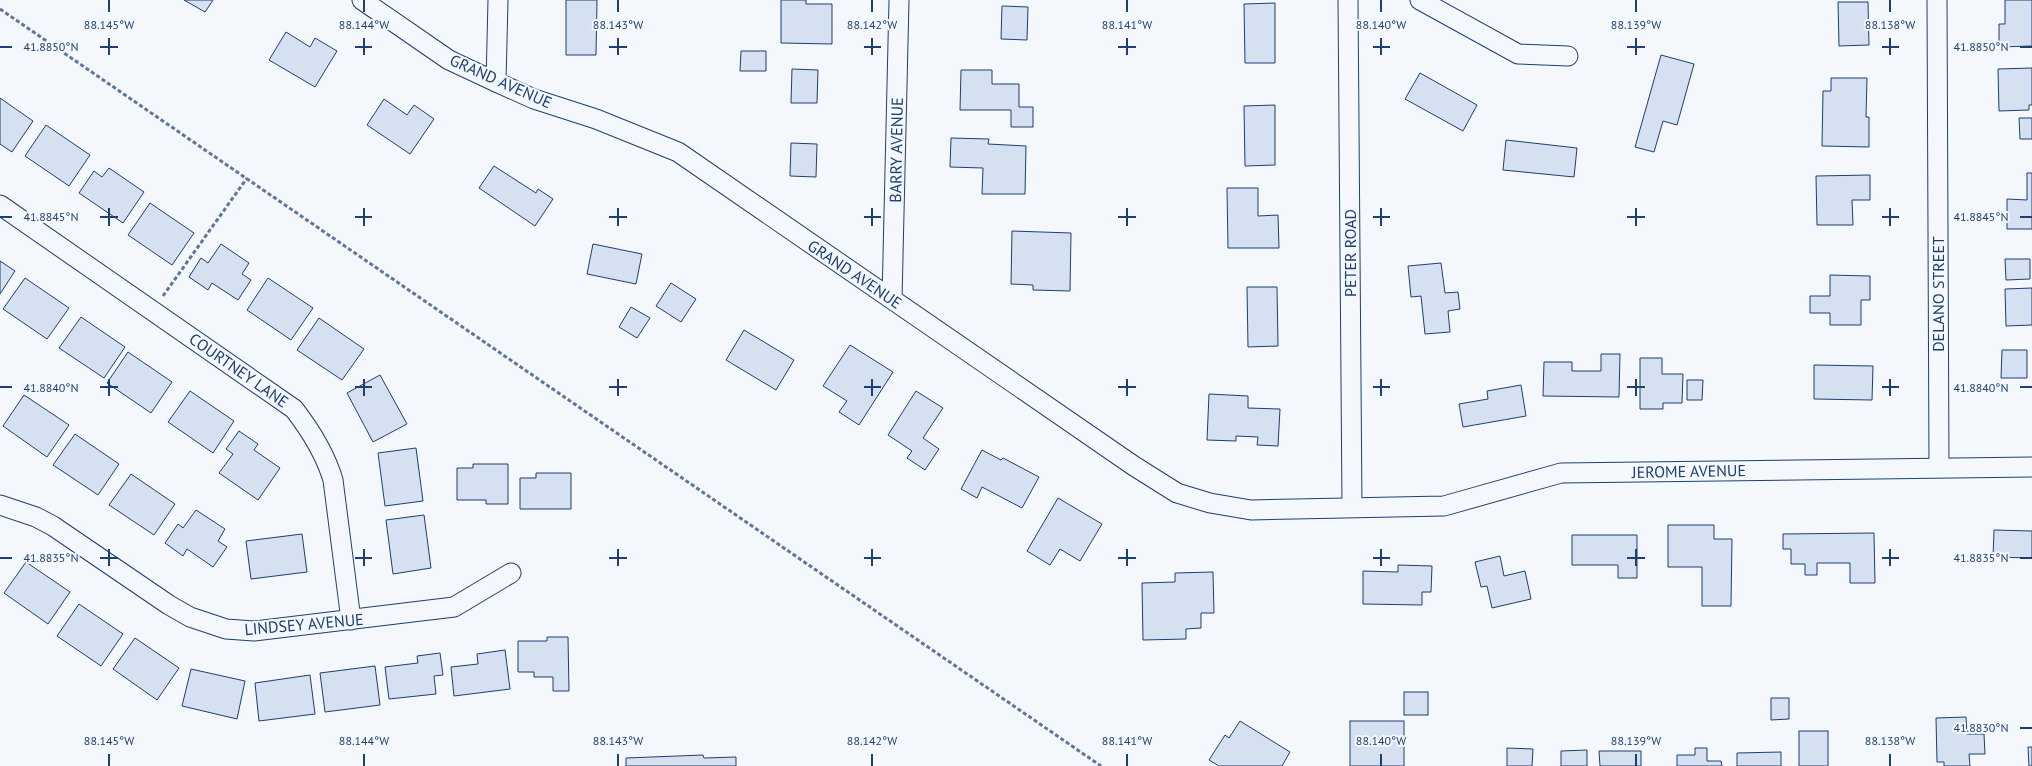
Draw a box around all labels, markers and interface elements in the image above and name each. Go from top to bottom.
text: 88.145°W [84,17,134,32]
text: 88.144°W [339,17,389,32]
text: 88.143°W [593,17,643,32]
text: 88.142°W [847,17,897,32]
text: 88.141°W [1102,17,1152,32]
text: 88.140°W [1356,17,1406,32]
text: 88.139°W [1611,17,1661,32]
text: 88.138°W [1865,17,1915,32]
text: 41.8850°N [24,39,78,54]
text: 41.8850°N [1954,39,2008,54]
street label: GRAND AVENUE [447,50,555,112]
street label: BARRY AVENUE [885,97,907,203]
text: 41.8845°N [24,209,78,224]
street label: PETER ROAD [1340,209,1360,297]
text: 41.8845°N [1954,209,2008,224]
street label: GRAND AVENUE [804,235,906,313]
street label: DELANO STREET [1928,236,1948,352]
street label: COURTNEY LANE [185,328,293,412]
text: 41.8840°N [24,380,78,395]
text: 41.8840°N [1954,380,2008,395]
street label: JEROME AVENUE [1631,460,1746,482]
text: 41.8835°N [24,550,78,565]
text: 41.8835°N [1954,550,2008,565]
street label: LINDSEY AVENUE [244,609,364,639]
text: 41.8830°N [1954,720,2008,735]
text: 88.145°W [84,733,134,748]
text: 88.144°W [339,733,389,748]
text: 88.143°W [593,733,643,748]
text: 88.142°W [847,733,897,748]
text: 88.141°W [1102,733,1152,748]
text: 88.140°W [1356,733,1406,748]
text: 88.139°W [1611,733,1661,748]
text: 88.138°W [1865,733,1915,748]

